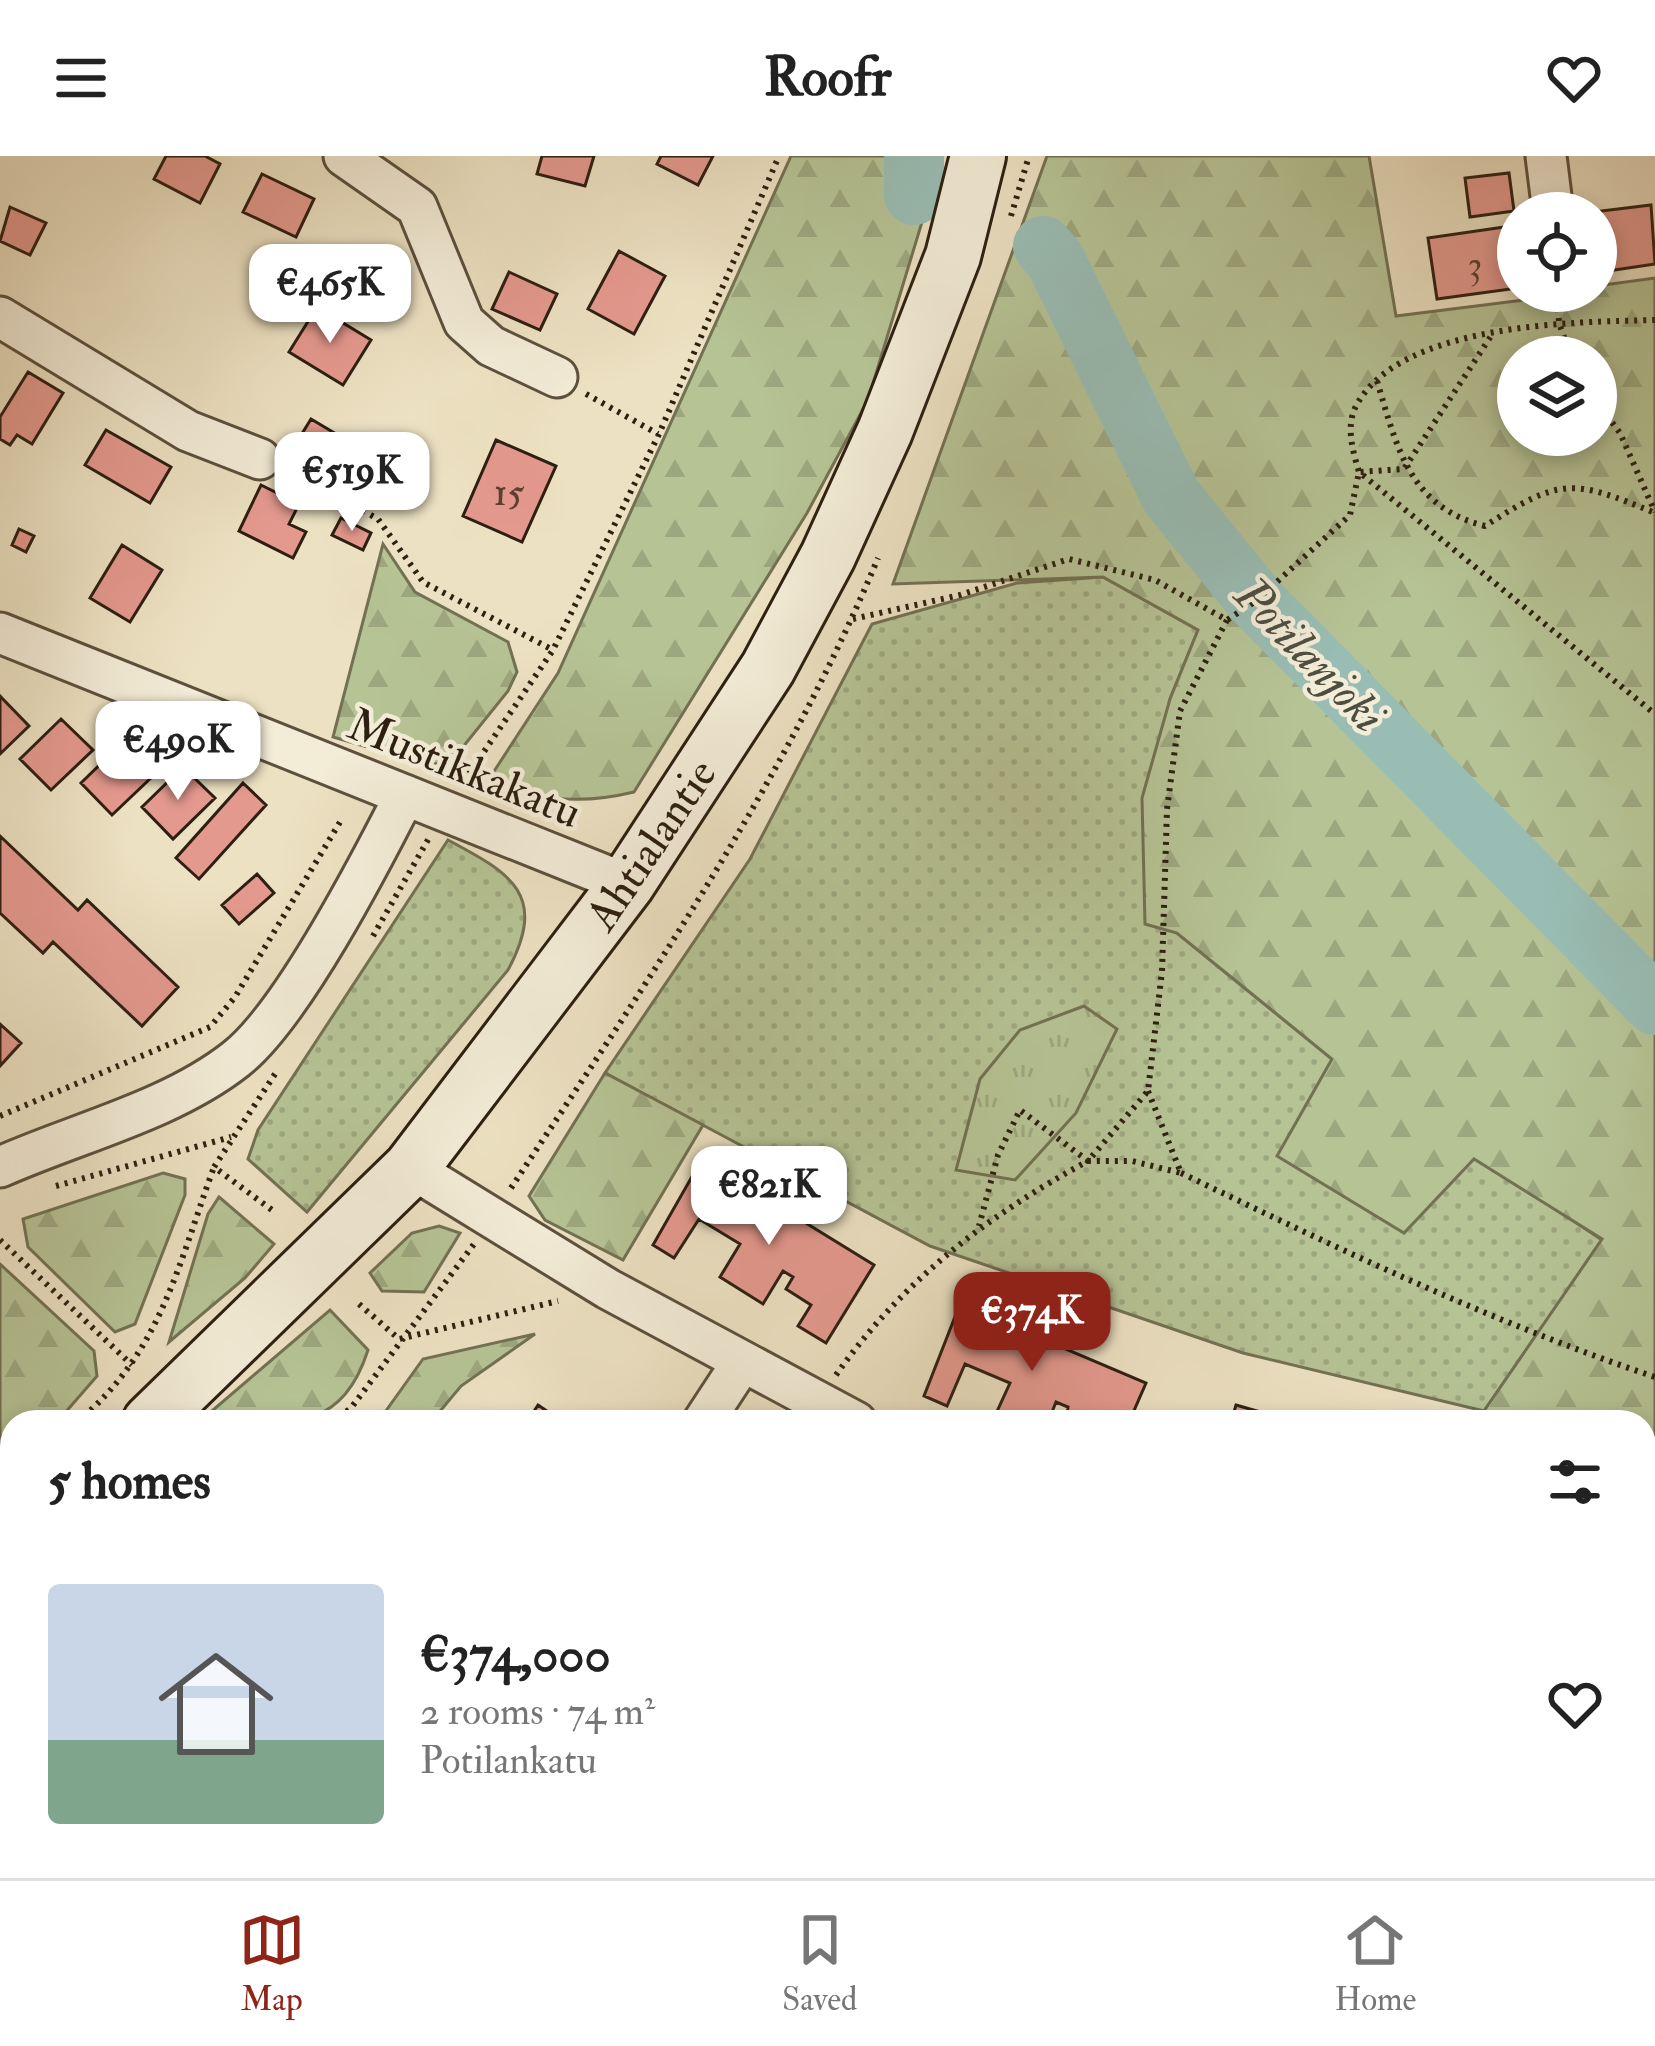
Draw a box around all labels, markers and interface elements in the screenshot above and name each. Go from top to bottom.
text: Roofr [764,44,891,112]
icon: menu [48,45,114,111]
icon: heart [1541,45,1607,111]
map controls [1497,192,1617,456]
button: locate [1497,192,1617,312]
house number: 3 [1468,240,1482,289]
pin: €465K [246,244,414,346]
text: €465K [276,258,384,307]
button: layers [1497,336,1617,456]
pin: €519K [268,432,436,534]
text: €519K [302,446,402,495]
house number: 15 [494,468,524,517]
water label: Potilanjoki [1221,565,1398,745]
street label: Mustikkakatu [339,697,589,841]
pin: €490K [94,701,262,803]
text: €490K [122,715,234,764]
street label: Ahtialantie [573,749,729,942]
pin: €821K [685,1146,853,1248]
text: €821K [718,1160,820,1209]
pin: €374K [948,1272,1116,1374]
text: €374K [981,1286,1083,1335]
icon: filters [1542,1449,1608,1515]
text: 5 homes [48,1450,211,1514]
text: €374,000 [420,1623,611,1687]
icon: home [144,1632,288,1776]
icon: heart [1542,1671,1608,1737]
text: 2 rooms · 74 m² [420,1687,655,1736]
text: Potilankatu [420,1736,597,1785]
tab: Map [239,1907,305,2020]
tab: Saved [782,1907,857,2020]
tab: Home [1335,1907,1416,2020]

